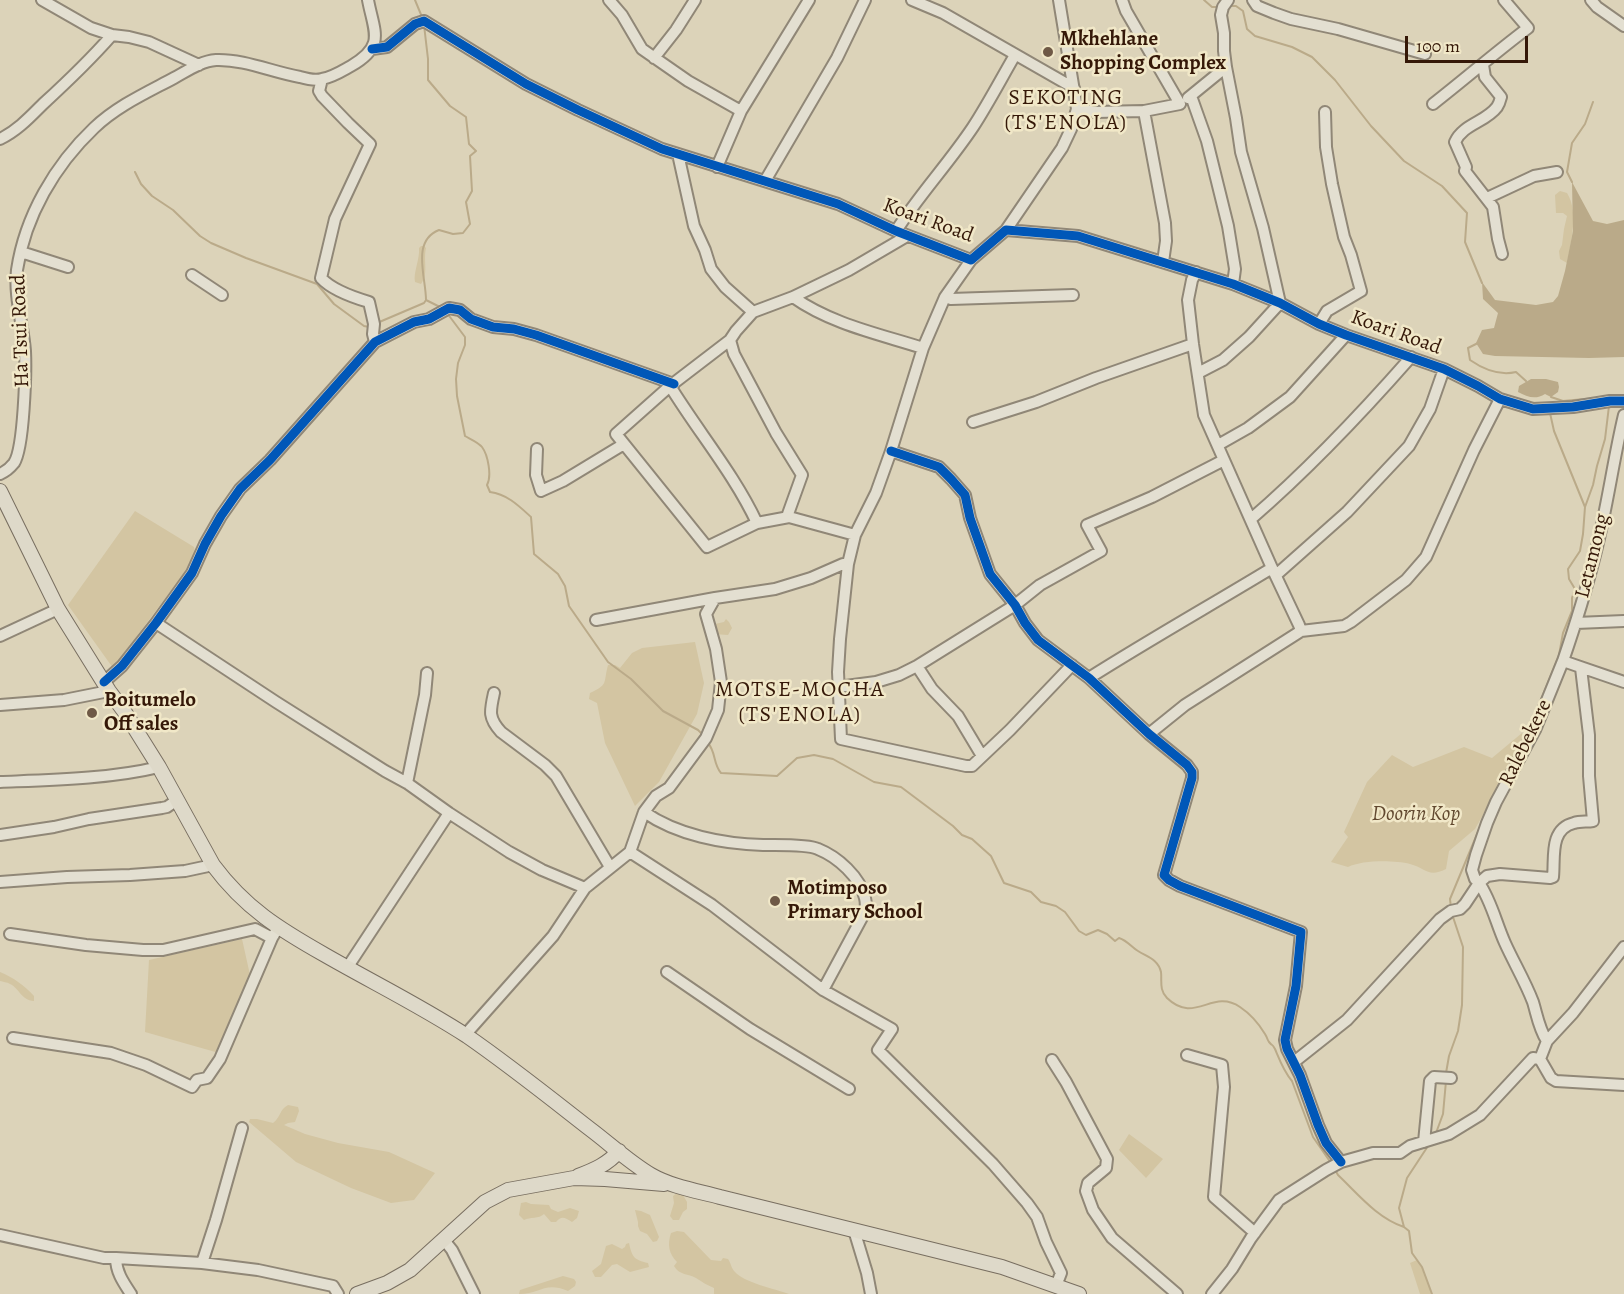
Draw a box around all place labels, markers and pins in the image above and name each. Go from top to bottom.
place label: Mkhehlane Shopping Complex [1060,27,1226,77]
marker: Mkhehlane Shopping Complex [1041,45,1055,59]
place label: Boitumelo Off sales [104,688,196,738]
marker: Boitumelo Off sales [85,706,99,720]
place label: Motimposo Primary School [787,876,922,926]
marker: Motimposo Primary School [768,894,782,908]

